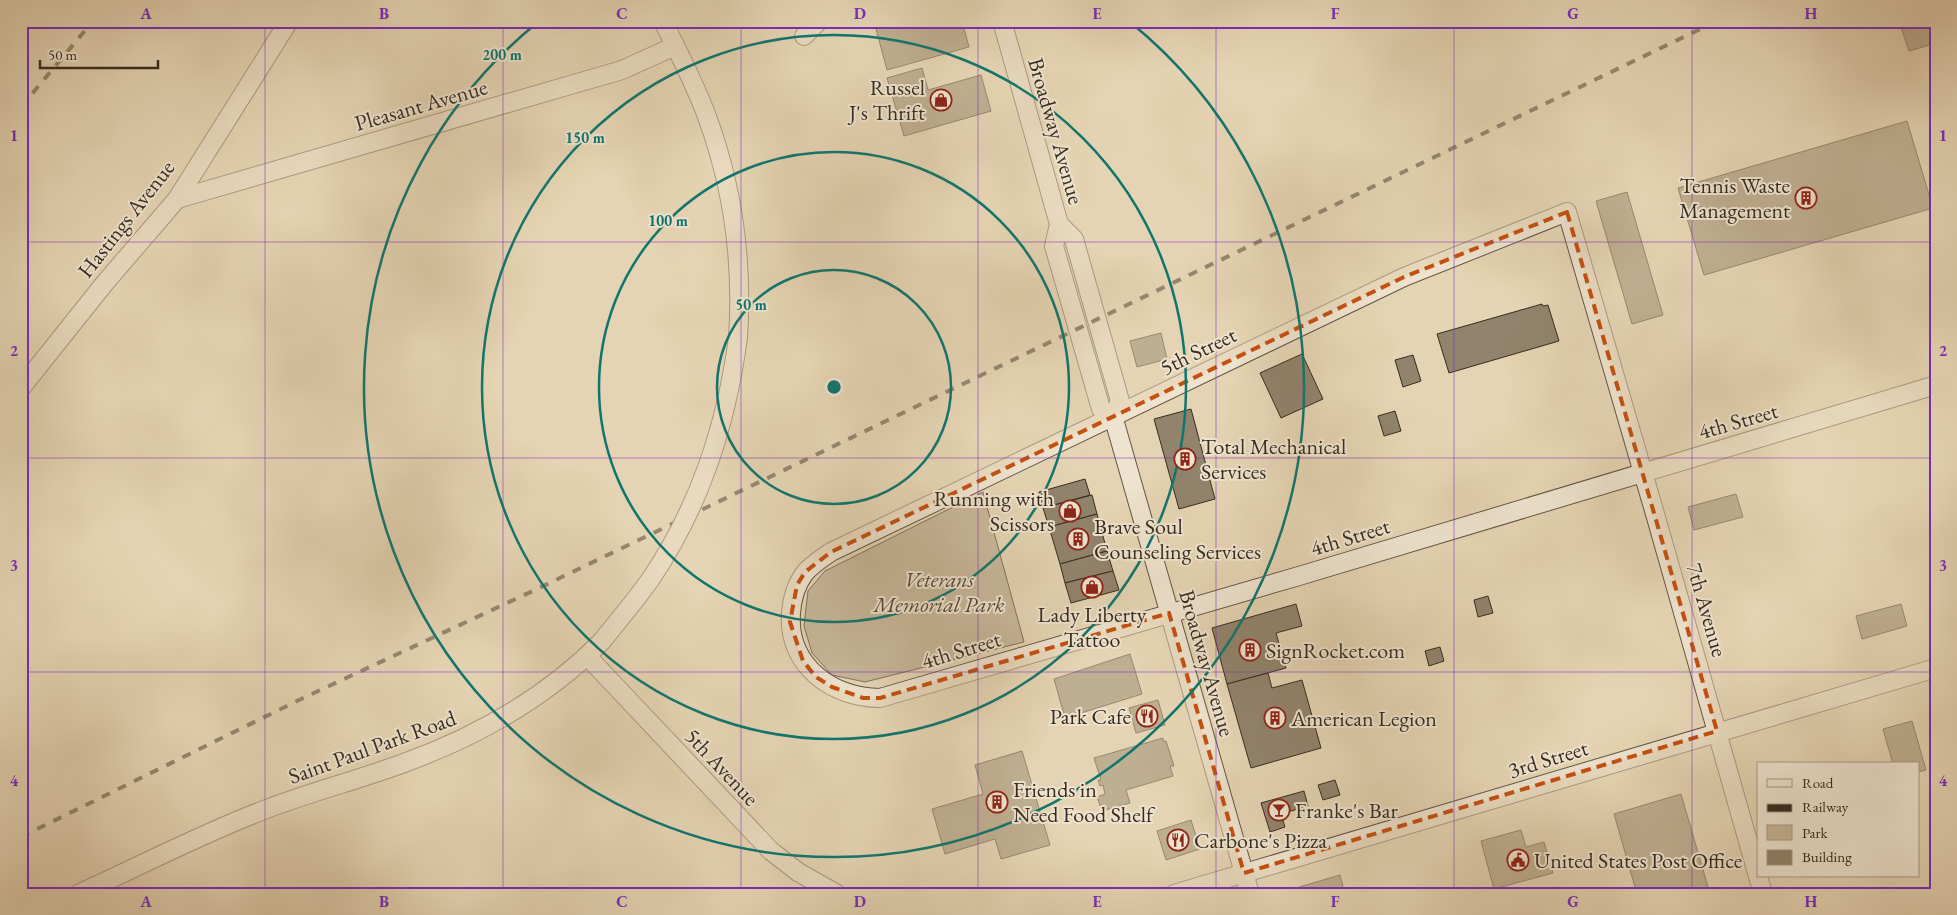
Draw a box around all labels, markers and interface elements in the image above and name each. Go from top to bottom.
text: A [139,3,152,24]
text: B [379,3,389,24]
text: C [616,3,628,24]
text: D [854,3,866,24]
text: E [1092,3,1102,24]
text: F [1331,3,1340,24]
text: G [1567,3,1579,24]
text: H [1805,3,1818,24]
scale bar [40,38,158,70]
text: 50 m [48,45,77,64]
text: 200 m [482,45,522,64]
street label: Broadway Avenue [1021,54,1091,208]
street label: Pleasant Avenue [351,72,491,138]
place label: Russel J's Thrift [847,73,925,127]
shop icon: Russel J's Thrift [929,88,953,112]
text: 1 [10,125,18,146]
text: 1 [1939,125,1947,146]
text: 150 m [565,128,605,147]
street label: Hastings Avenue [71,154,181,284]
place label: Tennis Waste Management [1679,171,1790,225]
building icon: Tennis Waste Management [1794,186,1818,210]
text: 100 m [648,211,688,230]
text: 50 m [735,295,767,314]
street label: 5th Street [1155,320,1241,382]
text: 2 [10,340,19,361]
text: 2 [1939,340,1948,361]
centre of rings [825,378,843,396]
street label: 4th Street [1695,396,1781,446]
place label: Total Mechanical Services [1201,432,1346,486]
building icon: Total Mechanical Services [1173,447,1197,471]
place label: Running with Scissors [934,484,1054,538]
shop icon: Running with Scissors [1058,499,1082,523]
street label: 4th Street [1307,511,1393,563]
place label: Brave Soul Counseling Services [1094,512,1261,566]
building icon: Brave Soul Counseling Services [1066,527,1090,551]
text: 3 [10,555,18,576]
text: 3 [1939,555,1947,576]
street label: 7th Avenue [1680,560,1734,661]
park label: Veterans Memorial Park [871,565,1005,619]
shop icon: Lady Liberty Tattoo [1080,575,1104,599]
street label: Broadway Avenue [1172,586,1242,740]
place label: Lady Liberty Tattoo [1038,600,1147,654]
street label: 4th Street [918,624,1004,676]
place label: SignRocket.com [1266,636,1405,665]
building icon: SignRocket.com [1238,638,1262,662]
place label: Park Cafe [1050,702,1131,731]
street label: Saint Paul Park Road [284,703,461,791]
restaurant icon: Park Cafe [1135,704,1159,728]
place label: American Legion [1290,704,1437,733]
building icon: American Legion [1263,706,1287,730]
street label: 5th Avenue [679,722,766,812]
street label: 3rd Street [1505,733,1591,785]
legend [1757,762,1920,878]
text: 4 [10,770,19,791]
text: 4 [1939,770,1948,791]
text: Road [1802,773,1834,792]
place label: Friends in Need Food Shelf [1013,775,1156,829]
building icon: Friends in Need Food Shelf [985,790,1009,814]
place label: Franke's Bar [1295,796,1399,825]
text: Railway [1802,797,1849,816]
bar icon: Franke's Bar [1267,798,1291,822]
text: Park [1802,823,1829,842]
place label: Carbone's Pizza [1194,826,1327,855]
restaurant icon: Carbone's Pizza [1166,828,1190,852]
place label: United States Post Office [1534,846,1743,875]
text: Building [1802,847,1852,866]
public building icon: United States Post Office [1506,848,1530,872]
text: A [139,891,152,912]
text: B [379,891,389,912]
text: C [616,891,628,912]
text: D [854,891,866,912]
text: E [1092,891,1102,912]
text: F [1331,891,1340,912]
text: G [1567,891,1579,912]
text: H [1805,891,1818,912]

